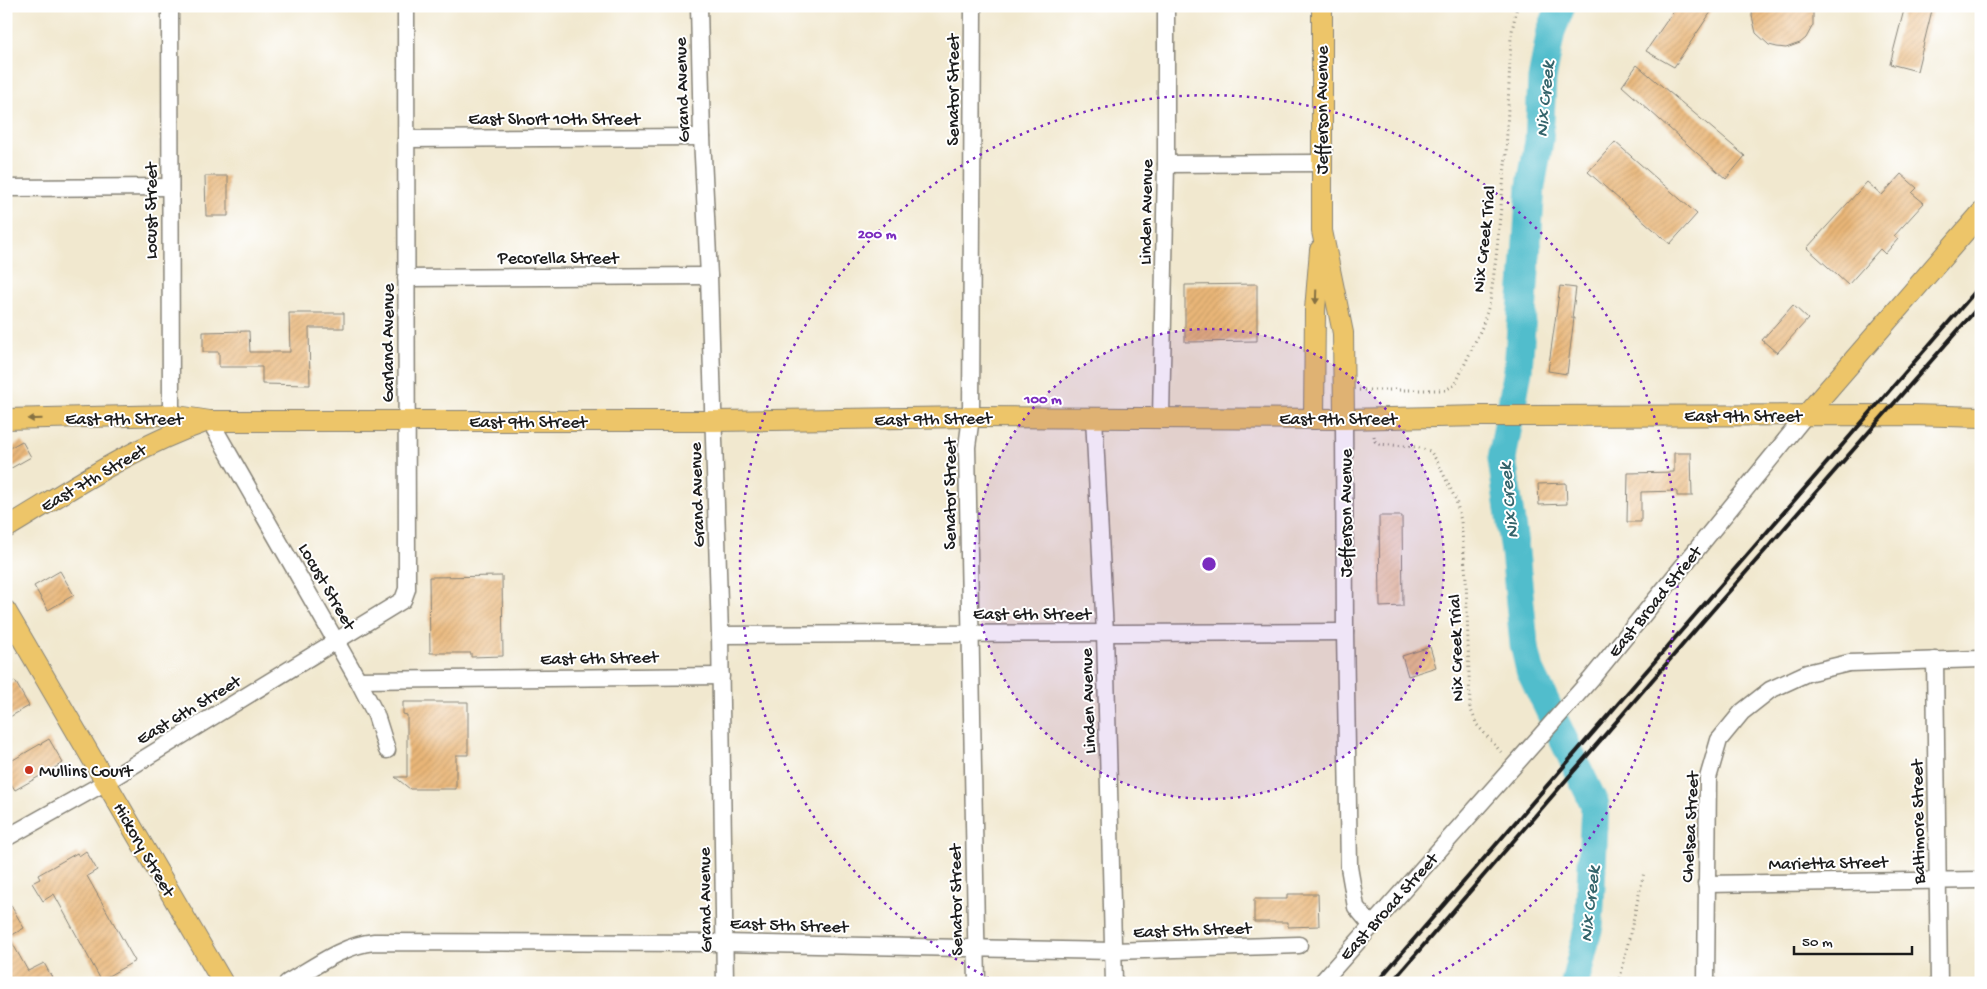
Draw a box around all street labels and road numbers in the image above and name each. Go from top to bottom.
street label: Senator Street [944,33,965,146]
street label: Grand Avenue [671,36,696,143]
street label: Jefferson Avenue [1313,45,1334,174]
street label: East Short 10th Street [468,110,641,131]
street label: Linden Avenue [1136,158,1159,265]
street label: Locust Street [142,161,163,259]
street label: Nix Creek Trial [1469,185,1502,294]
street label: Pecorella Street [497,249,620,270]
street label: Garland Avenue [379,283,400,403]
street label: East 9th Street [1684,407,1804,428]
street label: East 9th Street [874,409,994,432]
street label: East 9th Street [65,410,185,431]
street label: East 9th Street [1279,410,1399,431]
street label: East 9th Street [469,413,589,434]
street label: Senator Street [941,437,962,550]
street label: East 7th Street [38,440,152,518]
street label: Grand Avenue [686,441,711,548]
street label: Jefferson Avenue [1337,448,1358,577]
street label: Locust Street [293,540,360,636]
street label: East Broad Street [1605,541,1708,662]
street label: Nix Creek Trial [1445,594,1470,702]
street label: East 6th Street [973,605,1093,626]
street label: Linden Avenue [1077,647,1102,754]
street label: East 6th Street [540,648,660,671]
street label: East 6th Street [133,671,247,750]
street label: Baltimore Street [1908,758,1931,885]
street label: Chelsea Street [1678,770,1705,883]
street label: Hickory Street [107,799,179,902]
street label: Senator Street [946,842,969,956]
street label: Grand Avenue [695,846,718,953]
street label: East Broad Street [1336,848,1445,966]
street label: Marietta Street [1768,853,1889,876]
street label: East 5th Street [729,914,850,939]
street label: East 5th Street [1133,919,1253,944]

